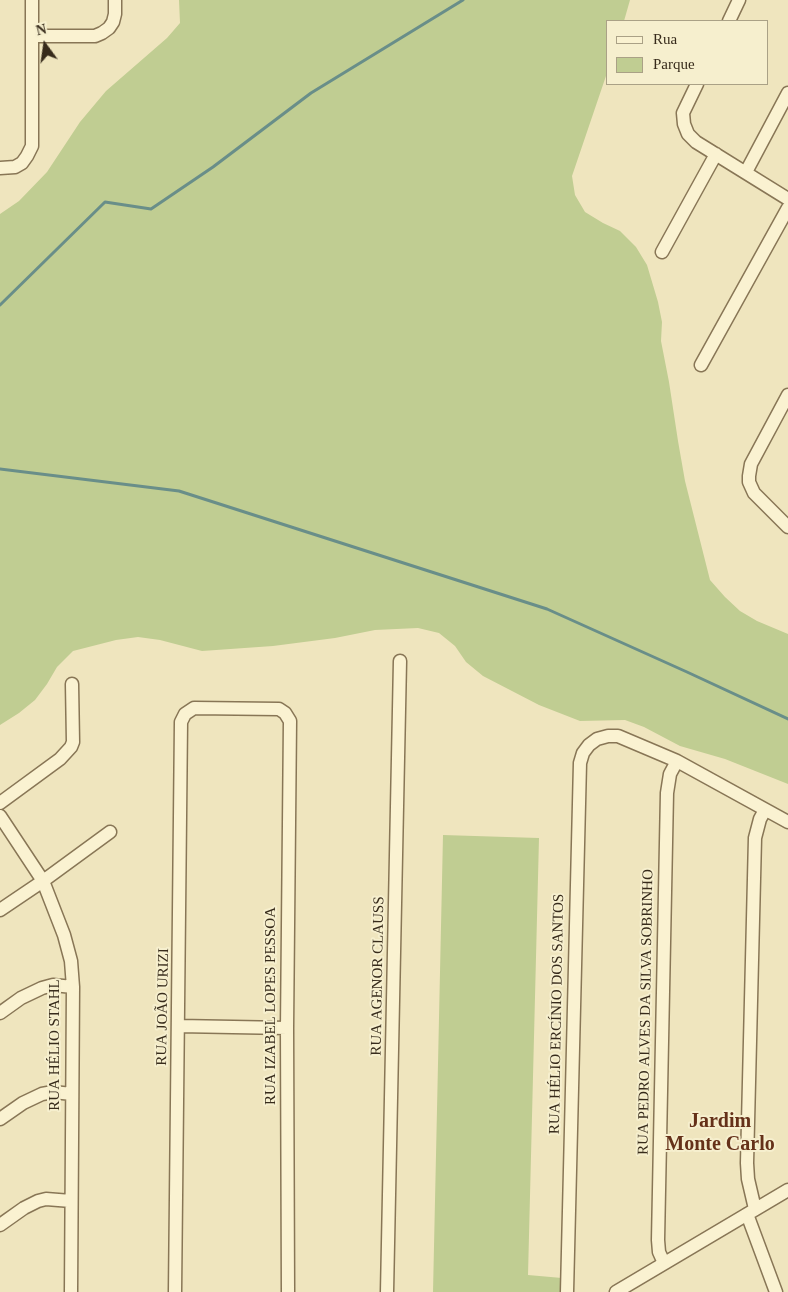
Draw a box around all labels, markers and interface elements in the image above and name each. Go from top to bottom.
north arrow [20,20,70,70]
legend [606,20,768,85]
text: N [35,21,48,38]
text: Rua [653,31,677,47]
text: Parque [653,56,695,72]
street label: RUA PEDRO ALVES DA SILVA SOBRINHO [635,869,657,1155]
street label: RUA HÉLIO ERCÍNIO DOS SANTOS [546,894,568,1134]
street label: RUA AGENOR CLAUSS [368,896,388,1056]
street label: RUA IZABEL LOPES PESSOA [262,907,280,1105]
street label: RUA JOÃO URIZI [153,948,173,1066]
street label: RUA HÉLIO STAHL [46,979,64,1111]
district label: Jardim Monte Carlo [665,1110,775,1157]

